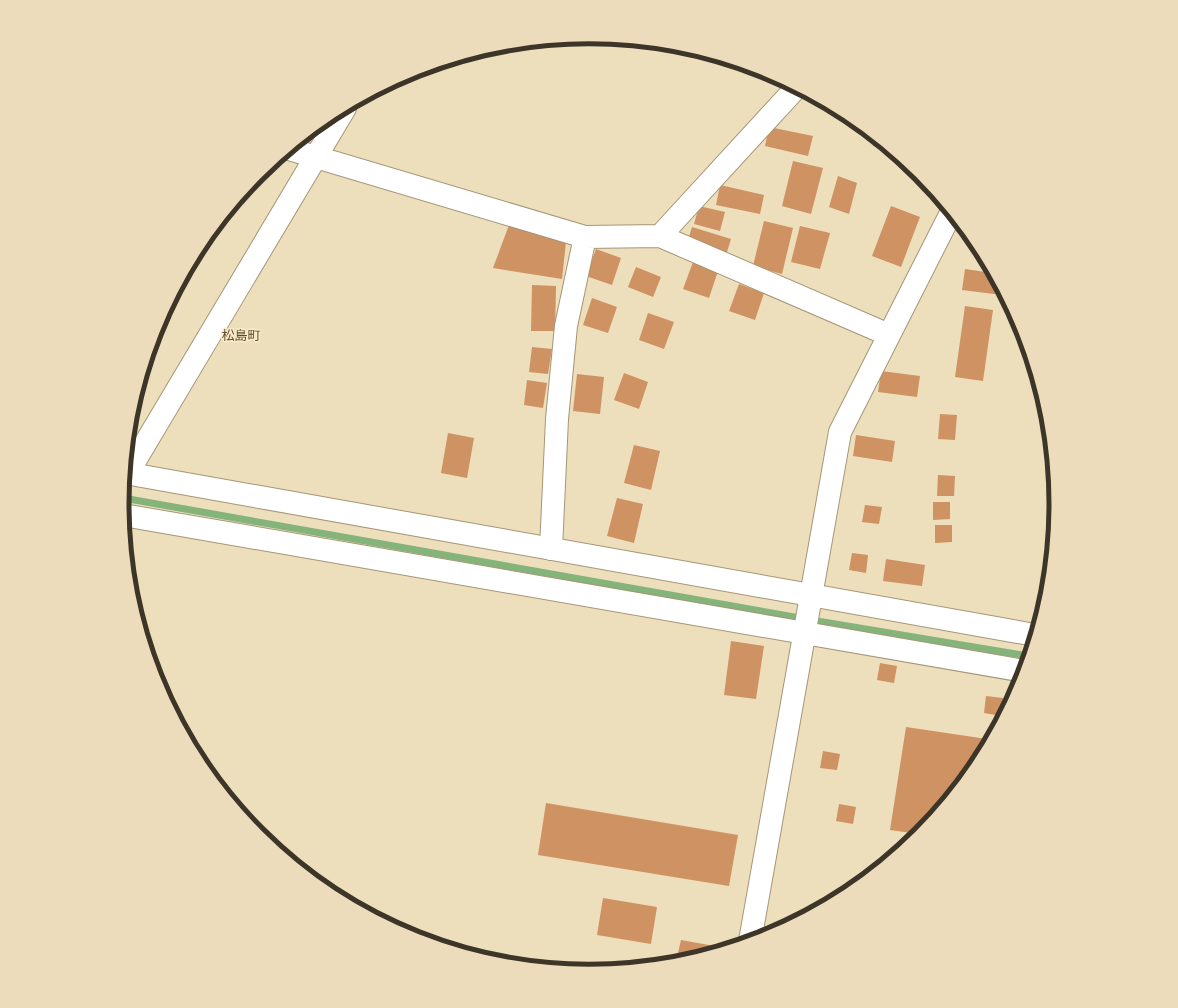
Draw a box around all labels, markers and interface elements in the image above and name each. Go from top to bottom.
district label: 松島町 [221,327,261,345]

